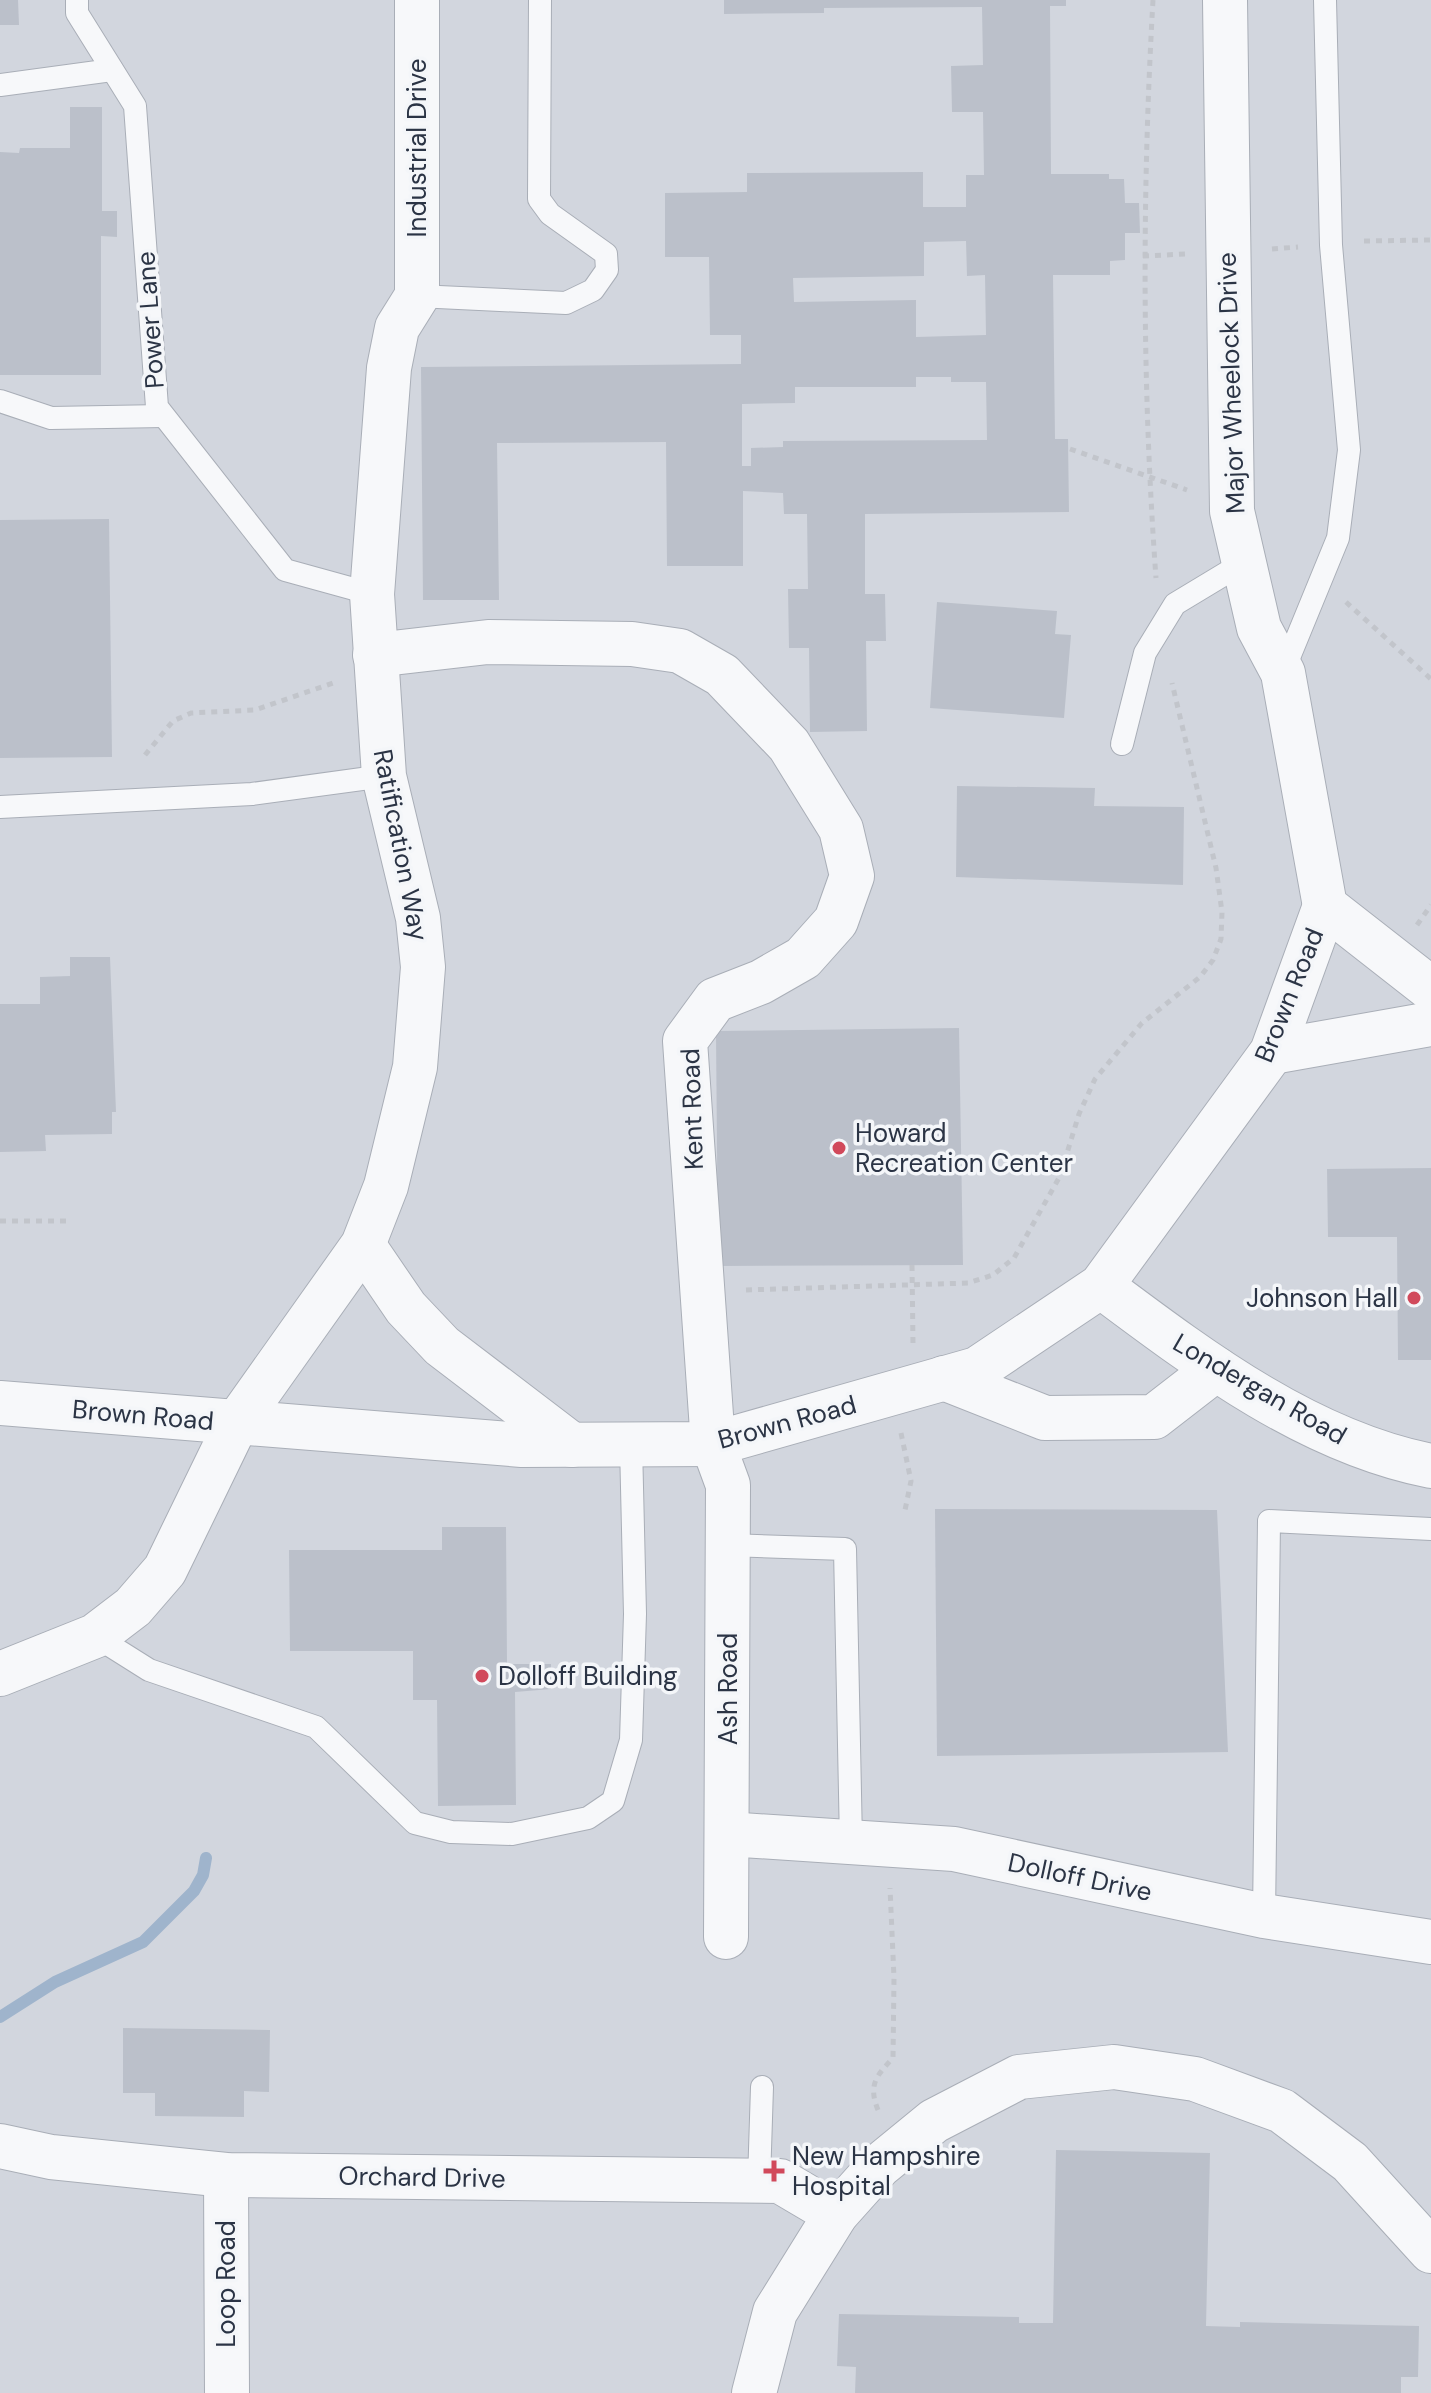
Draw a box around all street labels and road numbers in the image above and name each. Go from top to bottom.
street label: Industrial Drive [400,58,434,238]
street label: Power Lane [128,250,172,390]
street label: Major Wheelock Drive [1209,252,1253,514]
street label: Ratification Way [366,746,436,944]
street label: Brown Road [1247,923,1331,1067]
street label: Kent Road [673,1048,711,1170]
street label: Londergan Road [1167,1326,1353,1452]
street label: Brown Road [714,1387,860,1457]
street label: Brown Road [71,1392,215,1438]
street label: Ash Road [711,1633,745,1745]
street label: Dolloff Drive [1005,1845,1155,1909]
street label: Orchard Drive [338,2159,506,2195]
street label: Loop Road [209,2220,243,2348]

